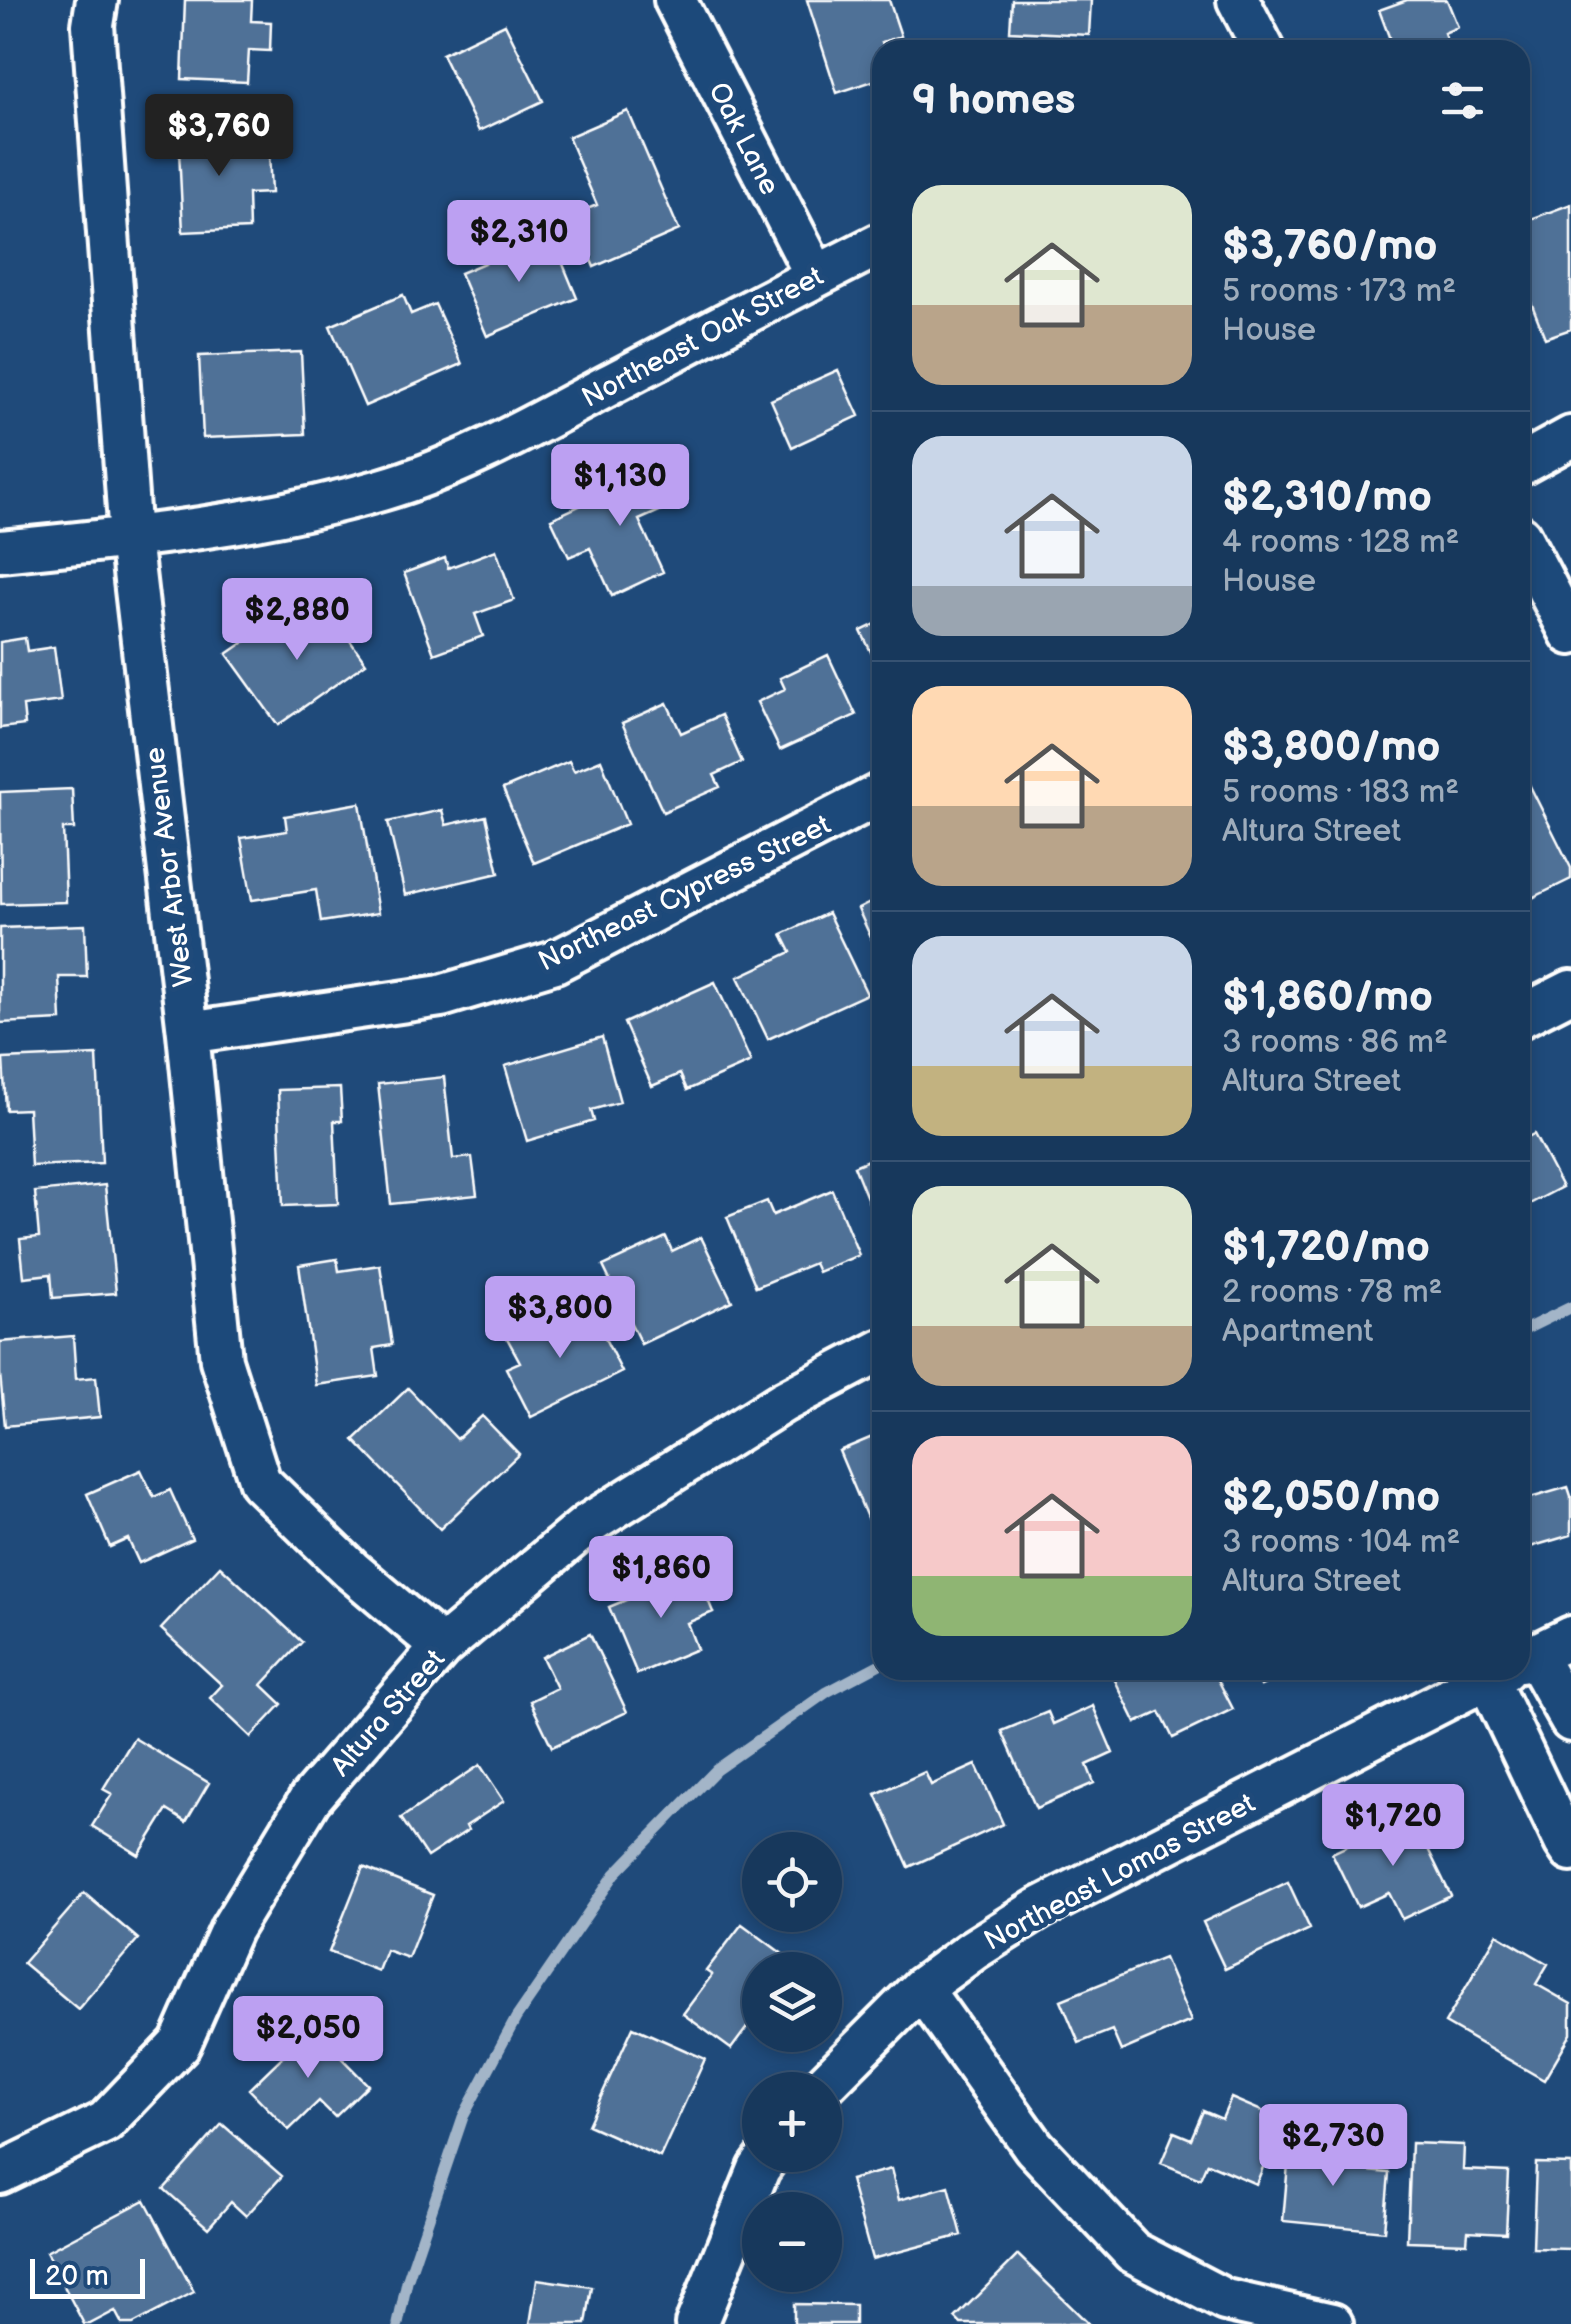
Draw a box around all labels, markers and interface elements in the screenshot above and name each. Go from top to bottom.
icon: filters [1435,73,1490,128]
text: 9 homes [912,75,1075,126]
street label: Oak Lane [701,77,786,200]
pin: $3,760 [138,94,300,179]
text: $3,760 [167,107,271,146]
pin: $2,310 [438,200,600,285]
text: $2,310 [469,213,569,252]
text: $3,760/mo [1222,221,1437,272]
icon: home [992,225,1112,345]
street label: Northeast Oak Street [576,260,829,415]
text: 5 rooms · 173 m² [1222,272,1456,311]
text: House [1222,311,1316,350]
pin: $1,130 [539,444,701,529]
text: $1,130 [573,457,667,496]
text: $2,310/mo [1222,472,1432,523]
icon: home [992,476,1112,596]
text: 4 rooms · 128 m² [1222,523,1459,562]
text: House [1222,562,1316,601]
pin: $2,880 [216,578,378,663]
text: $2,880 [244,591,350,630]
text: $3,800/mo [1222,722,1441,773]
icon: home [992,726,1112,846]
street label: West Arbor Avenue [138,745,201,988]
text: 5 rooms · 183 m² [1222,773,1459,812]
street label: Northeast Cypress Street [533,808,836,978]
text: Altura Street [1222,812,1401,851]
text: $1,860/mo [1222,972,1433,1023]
icon: home [992,976,1112,1096]
text: 3 rooms · 86 m² [1222,1023,1448,1062]
text: Altura Street [1222,1062,1401,1101]
text: $1,720/mo [1222,1222,1430,1273]
icon: home [992,1226,1112,1346]
text: 2 rooms · 78 m² [1222,1273,1442,1312]
pin: $3,800 [479,1276,641,1361]
text: $3,800 [507,1289,613,1328]
text: Apartment [1222,1312,1373,1351]
text: $2,050/mo [1222,1472,1440,1523]
icon: home [992,1476,1112,1596]
text: 3 rooms · 104 m² [1222,1523,1460,1562]
pin: $1,860 [580,1536,742,1621]
text: $1,860 [611,1549,711,1588]
text: Altura Street [1222,1562,1401,1601]
street label: Altura Street [324,1643,452,1783]
pin: $1,720 [1312,1784,1474,1869]
street label: Northeast Lomas Street [979,1787,1261,1958]
text: $1,720 [1344,1797,1442,1836]
map controls [742,1832,842,2292]
button: locate [742,1832,842,1932]
button: layers [742,1952,842,2052]
pin: $2,050 [227,1996,389,2081]
text: $2,050 [255,2009,361,2048]
button: + [742,2072,842,2172]
pin: $2,730 [1252,2104,1414,2189]
text: $2,730 [1281,2117,1385,2156]
button: − [742,2192,842,2292]
scale bar [30,2254,145,2298]
text: 20 m [45,2260,109,2293]

